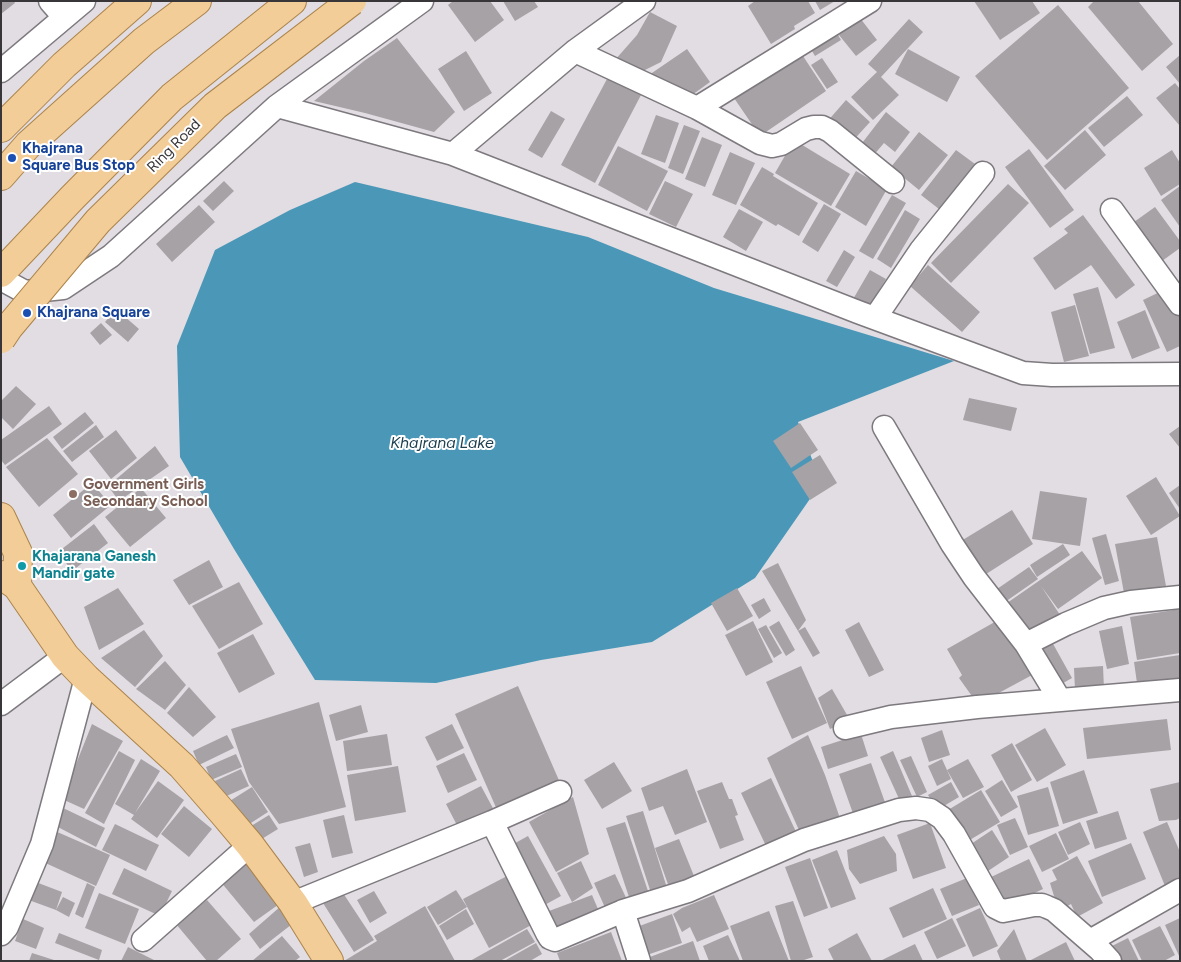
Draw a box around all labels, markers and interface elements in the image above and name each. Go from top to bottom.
street label: Ring Road [143,115,205,177]
place label: Khajrana Square Bus Stop [22,140,135,175]
marker: Khajrana Square Bus Stop [6,152,18,164]
place label: Khajrana Square [37,304,150,322]
marker: Khajrana Square [21,307,33,319]
water label: Khajrana Lake [390,433,494,453]
place label: Government Girls Secondary School [83,476,208,511]
marker: Government Girls Secondary School [67,488,79,500]
place label: Khajarana Ganesh Mandir gate [32,548,156,583]
marker: Khajarana Ganesh Mandir gate [16,560,28,572]

